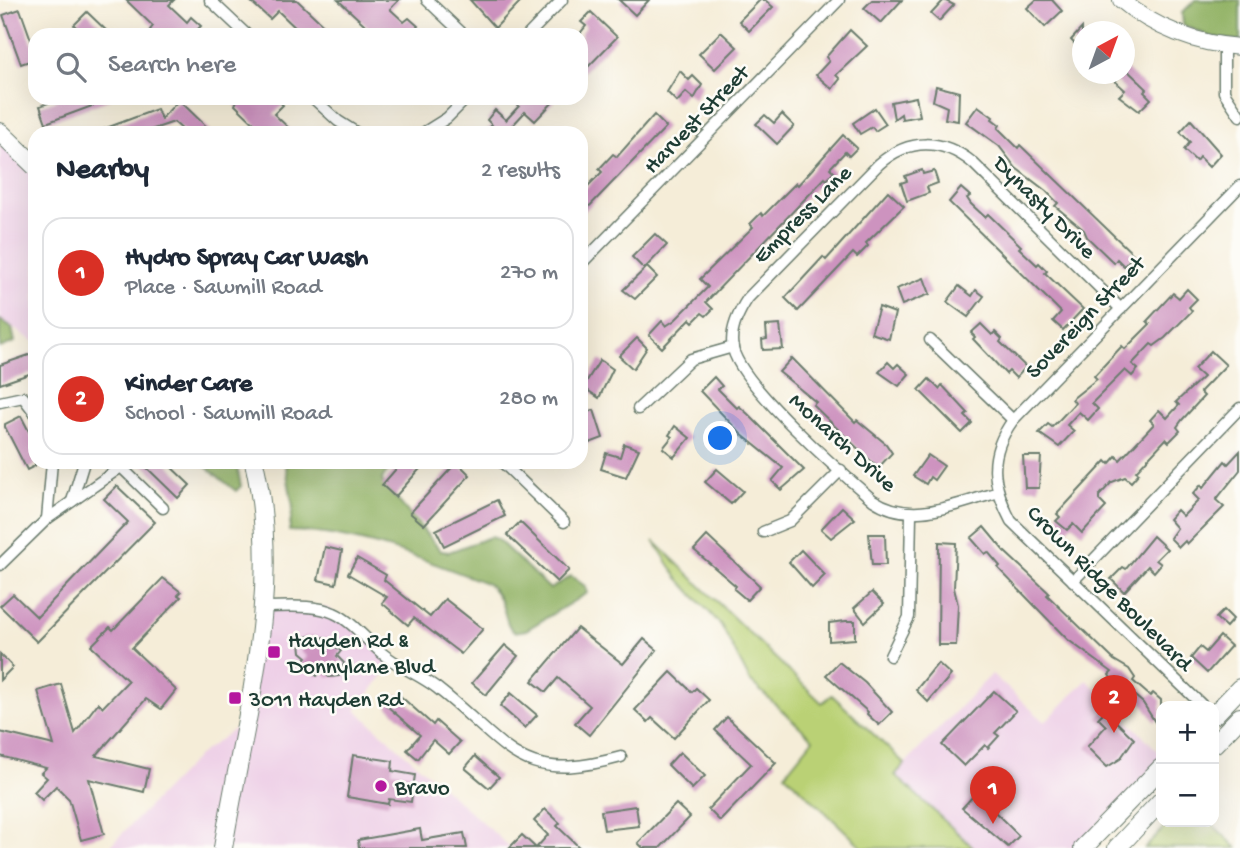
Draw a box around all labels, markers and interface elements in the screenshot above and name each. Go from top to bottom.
north arrow [1072,21,1135,84]
search box [28,28,588,105]
icon: search [52,48,90,86]
text: Search here [108,51,236,82]
street label: Harvest Street [639,59,757,180]
street label: Dynasty Drive [985,150,1102,266]
text: Nearby [56,154,149,189]
text: 2 results [481,158,560,185]
street label: Empress Lane [749,160,859,270]
text: Hydro Spray Car Wash [125,244,368,275]
street label: Sovereign Street [1021,250,1153,386]
text: 1 [76,260,86,287]
text: 270 m [500,260,558,287]
text: Place · Sawmill Road [125,275,322,302]
text: Kinder Care [125,370,252,401]
text: 2 [75,386,87,413]
text: 280 m [499,386,558,413]
street label: Monarch Drive [782,388,902,500]
text: School · Sawmill Road [125,401,331,428]
your location [703,421,737,455]
street label: Crown Ridge Boulevard [1020,501,1198,679]
place label: Hayden Rd & Donnylane Blvd [286,629,436,682]
marker: Hayden Rd & Donnylane Blvd [266,644,282,660]
pin: 2 [1091,675,1137,733]
place label: 3011 Hayden Rd [248,688,404,715]
marker: 3011 Hayden Rd [227,690,243,706]
map controls [1156,701,1219,827]
button: + [1156,701,1219,764]
button: − [1156,764,1219,827]
pin: 1 [970,766,1016,824]
place label: Bravo [394,776,450,803]
marker: Bravo [373,778,389,794]

